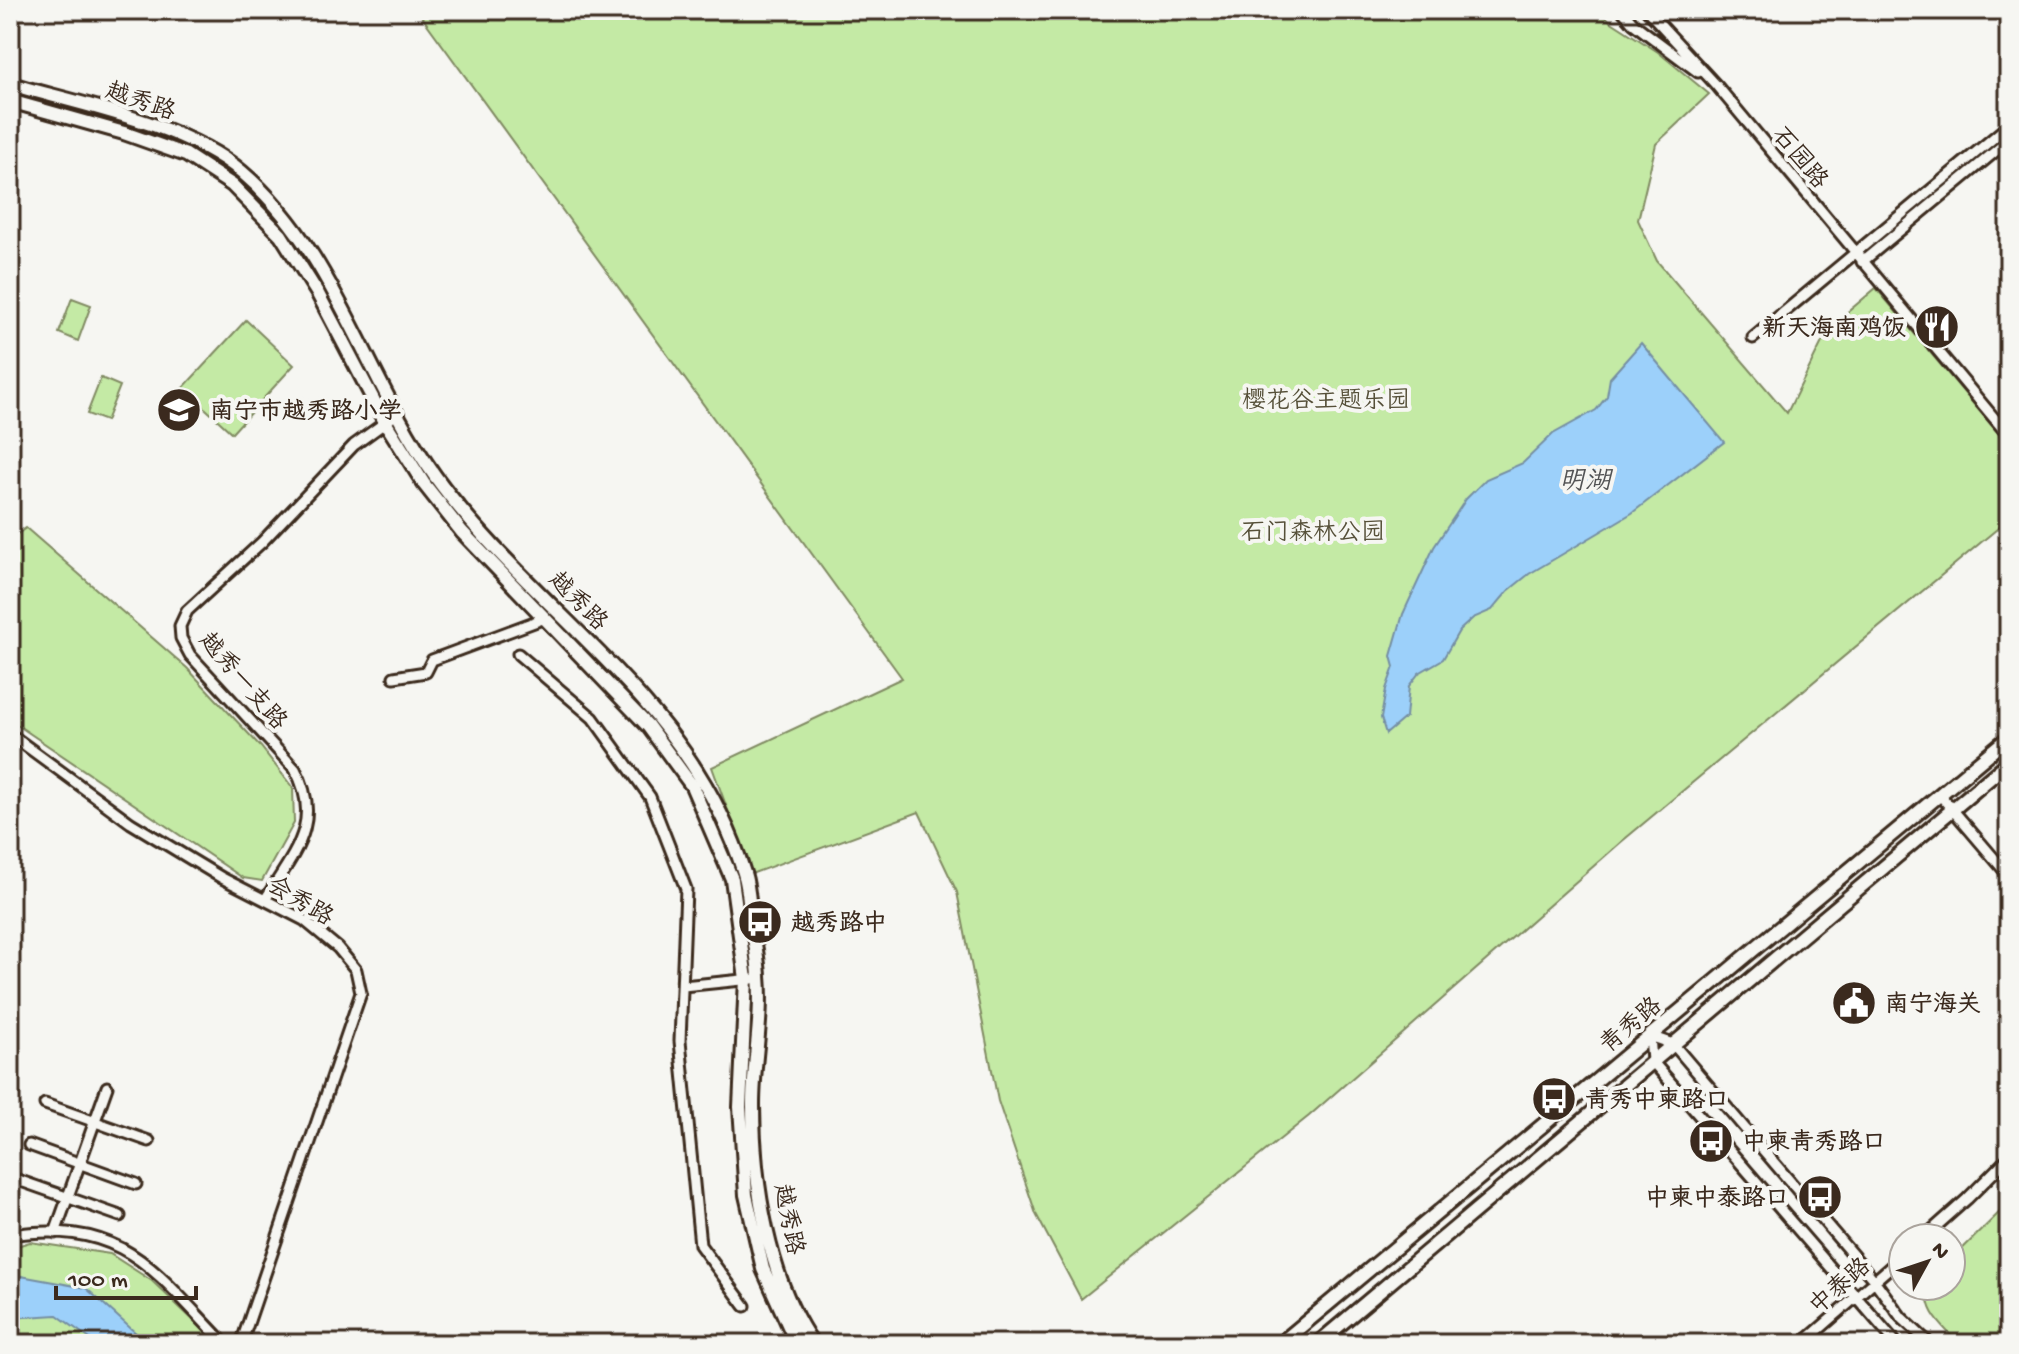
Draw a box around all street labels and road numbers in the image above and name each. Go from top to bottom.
street label: 越秀路 [101,76,179,129]
street label: 石园路 [1764,121,1834,196]
street label: 越秀路 [541,565,614,638]
street label: 越秀一支路 [191,626,293,737]
street label: 会秀路 [261,870,339,934]
street label: 青秀路 [1594,991,1669,1061]
street label: 越秀路 [765,1181,810,1258]
street label: 中泰路 [1803,1252,1878,1322]

